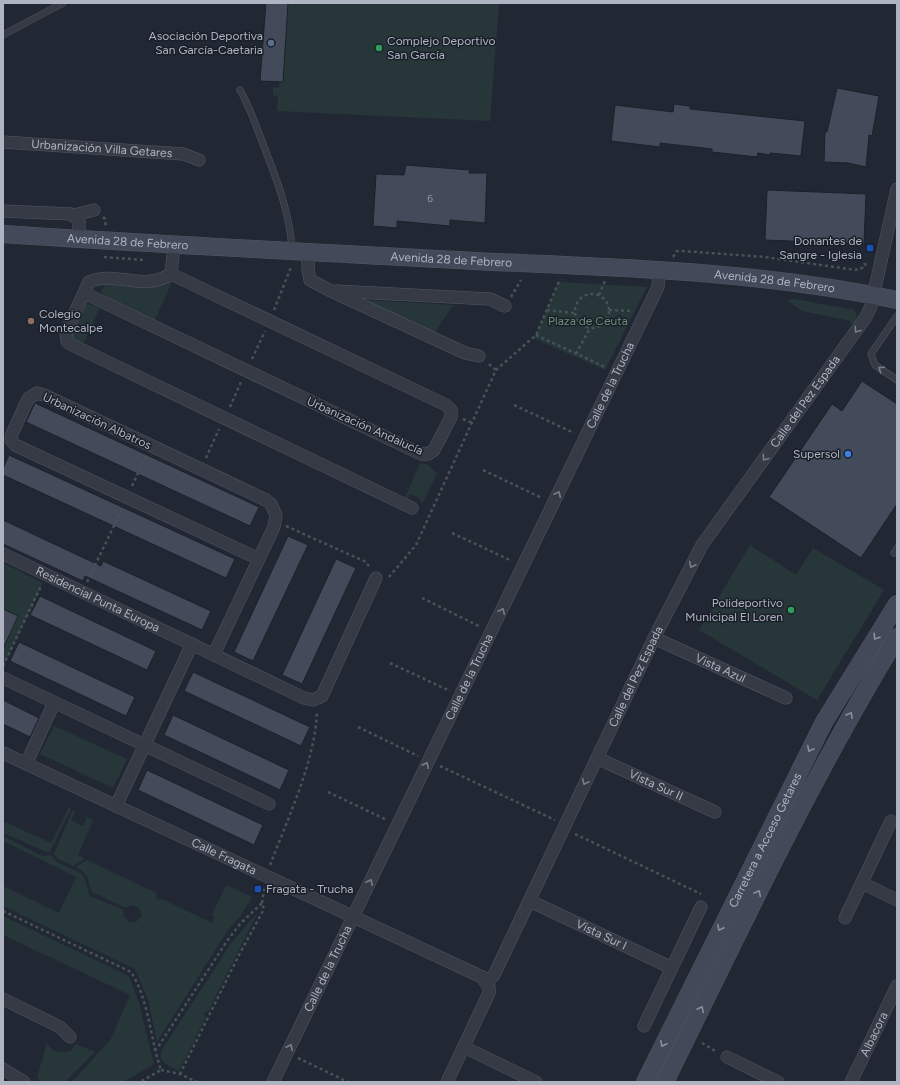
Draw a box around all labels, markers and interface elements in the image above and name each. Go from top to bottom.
place label: Asociación Deportiva San García-Caetaria [149,29,263,57]
place label: Complejo Deportivo San García [387,34,496,62]
marker: Asociación Deportiva San García-Caetaria [266,38,276,48]
marker: Complejo Deportivo San García [374,43,384,53]
street label: Urbanización Villa Getares [31,137,173,160]
house number: 6 [427,192,433,205]
street label: Avenida 28 de Febrero [67,231,189,252]
place label: Donantes de Sangre - Iglesia [779,234,862,262]
marker: Donantes de Sangre - Iglesia [865,243,875,253]
street label: Avenida 28 de Febrero [390,249,512,270]
street label: Avenida 28 de Febrero [713,267,836,295]
place label: Colegio Montecalpe [39,307,103,335]
park label: Plaza de Ceuta [548,314,628,328]
marker: Colegio Montecalpe [26,316,36,326]
one-way arrow [855,325,862,332]
street label: Calle de la Trucha [584,340,637,431]
street label: Calle del Pez Espada [767,353,843,450]
one-way arrow [878,366,885,374]
street label: Urbanización Albatros [40,390,154,452]
street label: Urbanización Andalucía [305,394,425,458]
place label: Supersol [793,447,840,461]
marker: Supersol [843,449,853,459]
one-way arrow [762,454,770,461]
one-way arrow [553,490,561,498]
one-way arrow [689,561,696,568]
street label: Residencial Punta Europa [33,564,162,635]
place label: Polideportivo Municipal El Loren [685,596,783,624]
marker: Polideportivo Municipal El Loren [786,605,796,615]
one-way arrow [497,607,505,615]
street label: Calle del Pez Espada [606,624,666,729]
street label: Calle de la Trucha [442,632,496,722]
one-way arrow [873,633,881,640]
street label: Vista Azul [693,651,748,686]
one-way arrow [846,712,853,719]
one-way arrow [807,745,815,752]
one-way arrow [422,762,429,770]
street label: Vista Sur II [627,767,685,803]
street label: Carretera a Acceso Getares [726,770,805,910]
one-way arrow [582,778,590,786]
street label: Calle Fragata [189,835,259,878]
one-way arrow [365,879,373,887]
place label: Fragata - Trucha [266,882,353,896]
marker: Fragata - Trucha [253,884,263,894]
one-way arrow [753,889,761,897]
street label: Vista Sur I [574,917,629,953]
street label: Calle de la Trucha [301,923,355,1014]
one-way arrow [717,923,725,931]
one-way arrow [696,1006,703,1014]
street label: Albacora [857,1010,890,1059]
one-way arrow [660,1040,668,1048]
one-way arrow [285,1044,293,1051]

